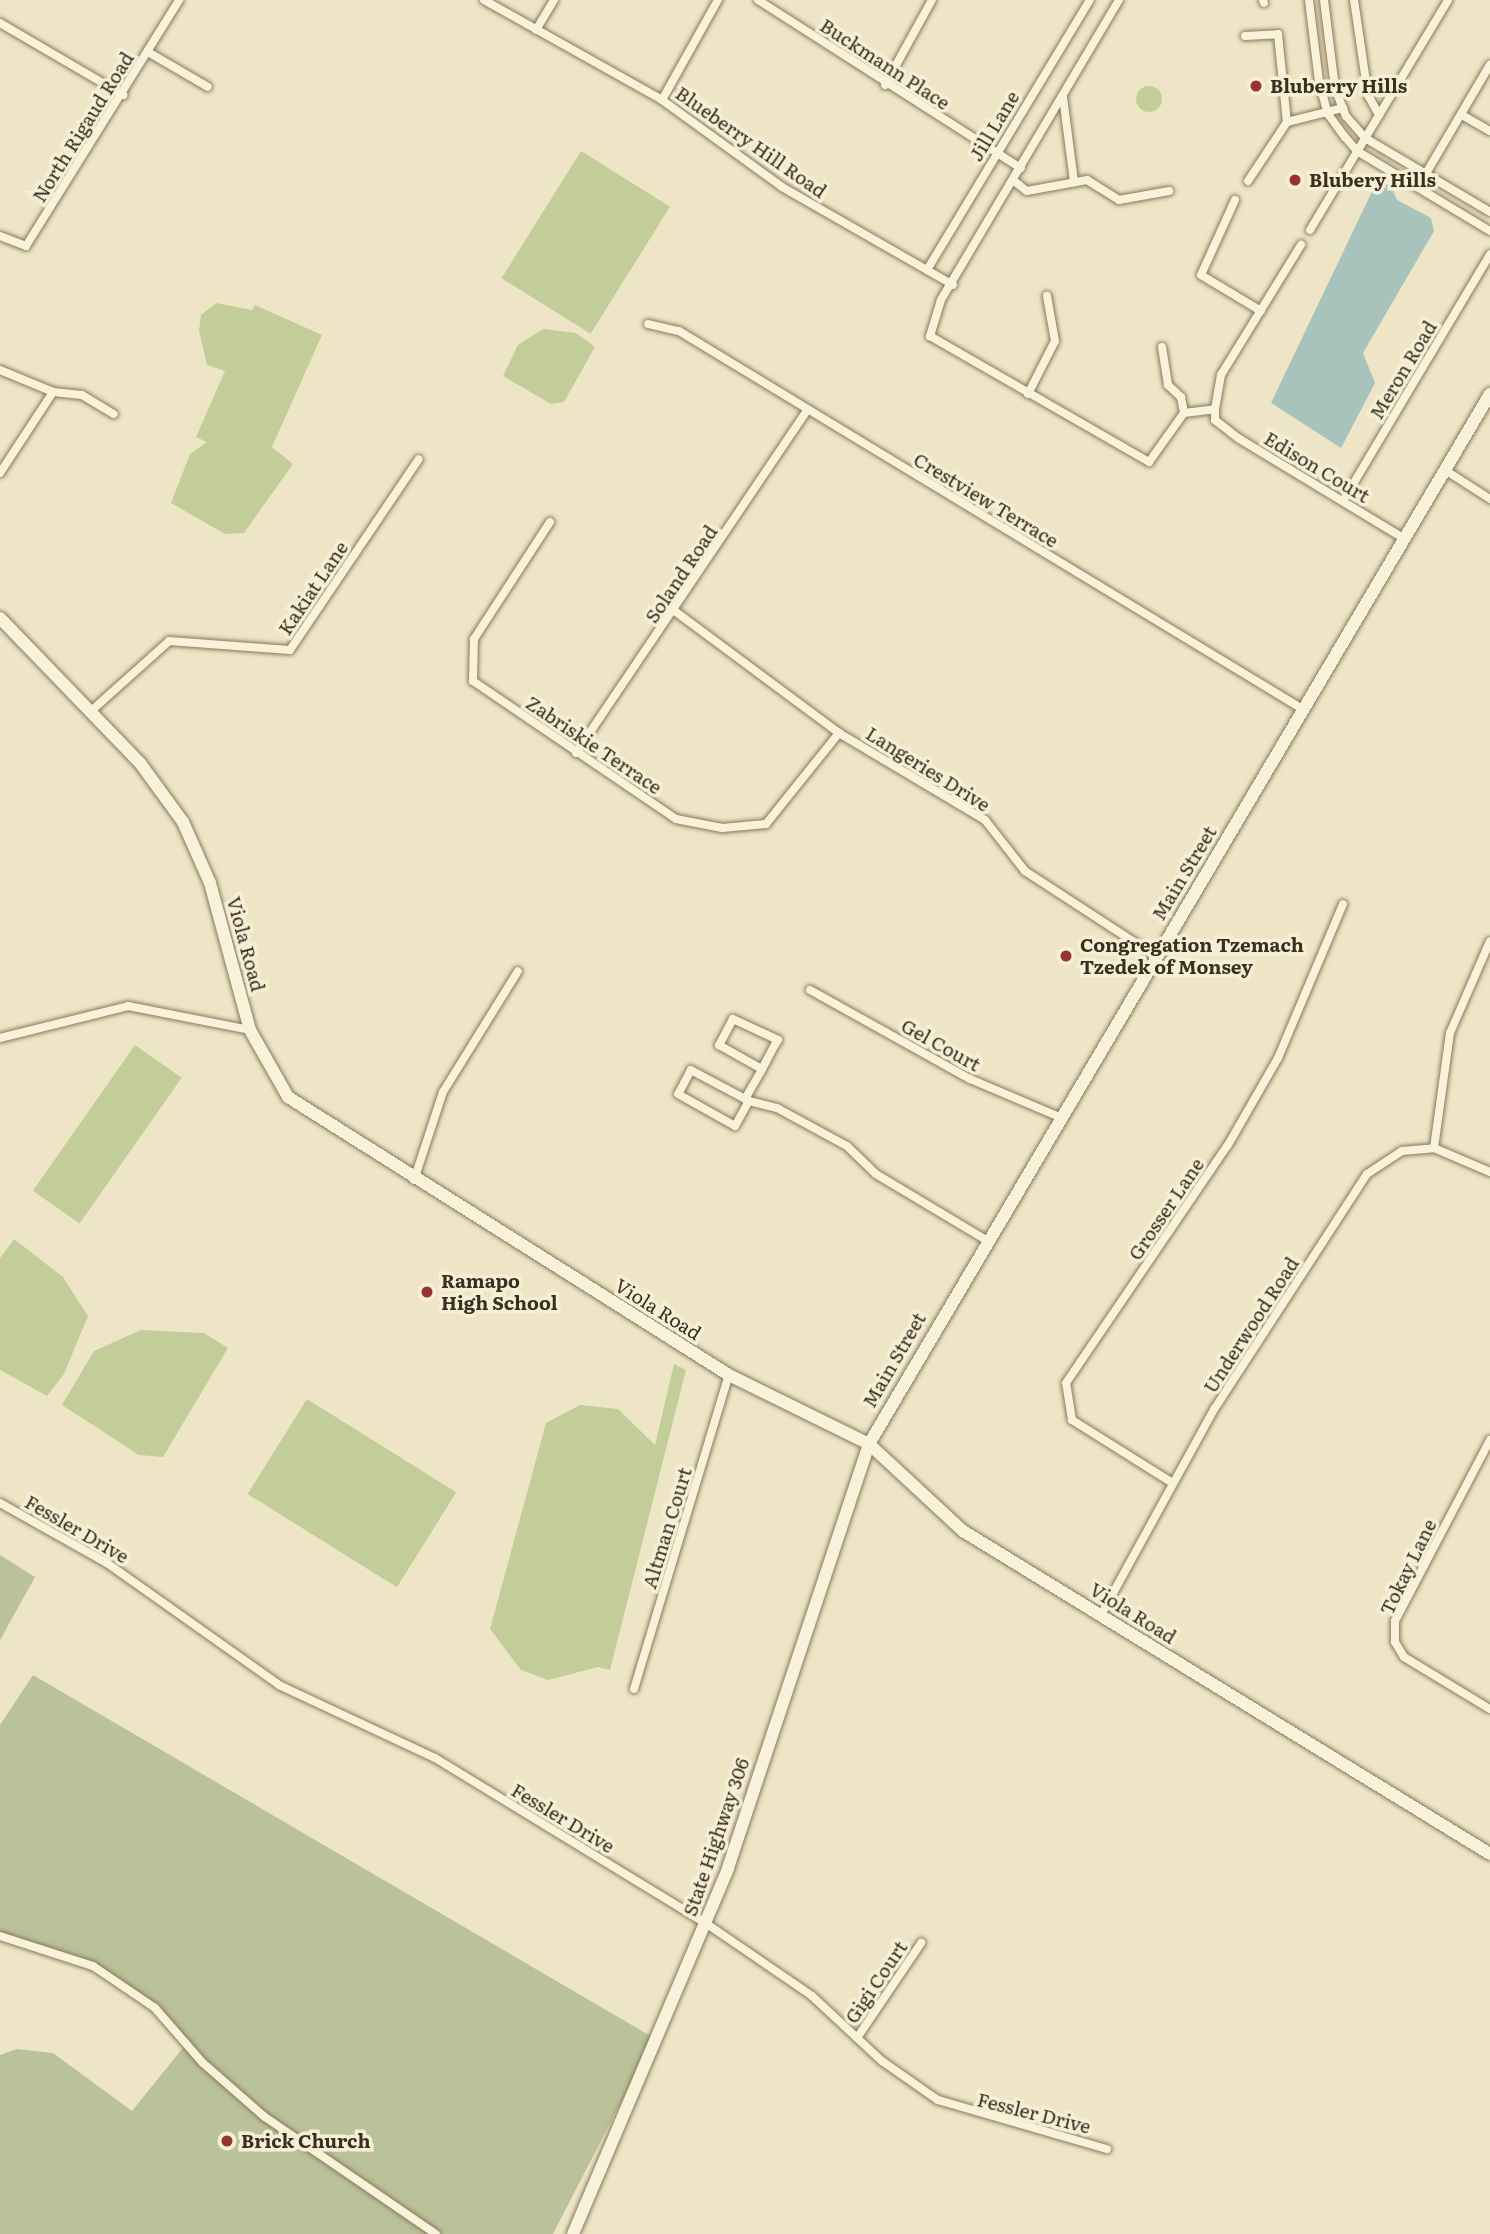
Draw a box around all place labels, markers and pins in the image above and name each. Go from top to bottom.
place label: Bluberry Hills [1270,75,1407,97]
marker: Bluberry Hills [1248,78,1264,94]
place label: Blubery Hills [1309,169,1436,191]
marker: Blubery Hills [1287,172,1303,188]
place label: Congregation Tzemach Tzedek of Monsey [1080,934,1304,978]
marker: Congregation Tzemach Tzedek of Monsey [1058,948,1074,964]
place label: Ramapo High School [441,1270,558,1314]
marker: Ramapo High School [419,1284,435,1300]
place label: Brick Church [241,2130,370,2152]
marker: Brick Church [219,2133,235,2149]

